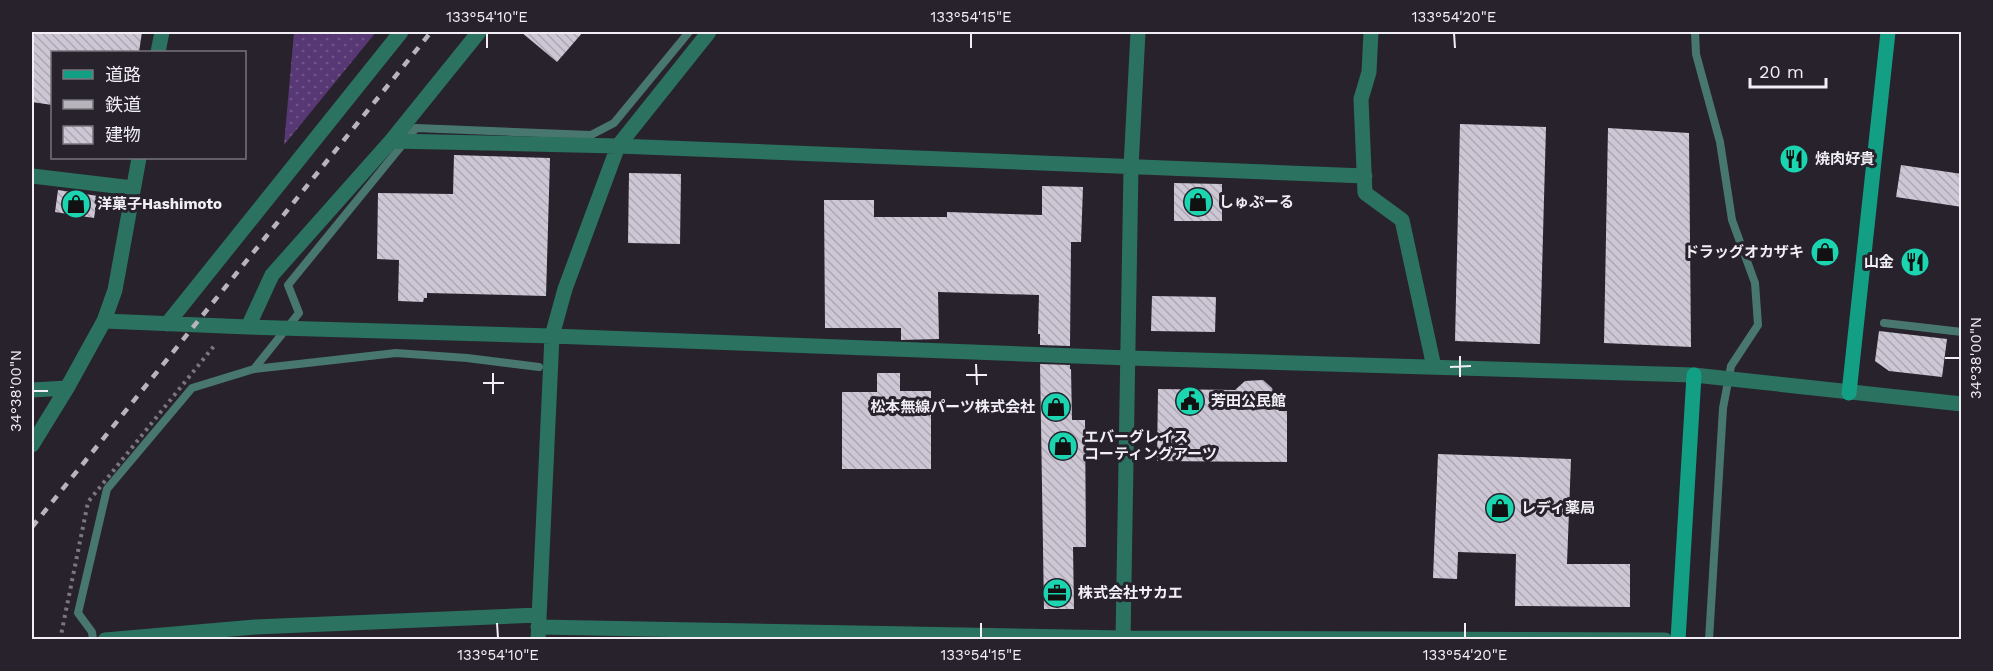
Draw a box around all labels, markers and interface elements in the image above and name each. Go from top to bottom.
text: 133°54'10"E [446,8,528,26]
text: 133°54'15"E [930,8,1012,26]
text: 133°54'20"E [1412,8,1496,26]
legend [51,51,246,159]
scale bar [1750,51,1826,89]
text: 20 m [1759,61,1804,82]
text: 道路 [105,64,141,85]
text: 鉄道 [105,94,141,115]
text: 建物 [105,124,141,145]
restaurant icon: 焼肉好貴 [1778,143,1810,175]
place label: 焼肉好貴 [1815,150,1875,168]
shop icon: しゅぷーる [1182,186,1214,218]
shop icon: 洋菓子Hashimoto [60,188,92,220]
place label: しゅぷーる [1219,193,1294,211]
place label: 洋菓子Hashimoto [97,195,222,213]
shop icon: ドラッグオカザキ [1809,236,1841,268]
place label: ドラッグオカザキ [1684,243,1804,261]
restaurant icon: 山金 [1899,246,1931,278]
place label: 山金 [1864,253,1894,271]
text: 34°38'00"N [1967,317,1985,399]
text: 34°38'00"N [7,350,25,432]
public building icon: 芳田公民館 [1174,385,1206,417]
shop icon: 松本無線パーツ株式会社 [1040,391,1072,423]
place label: 芳田公民館 [1211,392,1286,410]
place label: 松本無線パーツ株式会社 [870,398,1035,416]
place label: エバーグレイス コーティングアーツ [1084,428,1217,463]
shop icon: エバーグレイス コーティングアーツ [1047,430,1079,462]
shop icon: レディ薬局 [1484,492,1516,524]
place label: レディ薬局 [1521,499,1595,517]
office icon: 株式会社サカエ [1041,577,1073,609]
place label: 株式会社サカエ [1078,584,1183,602]
text: 133°54'10"E [457,646,539,664]
text: 133°54'15"E [940,646,1022,664]
text: 133°54'20"E [1423,646,1507,664]

